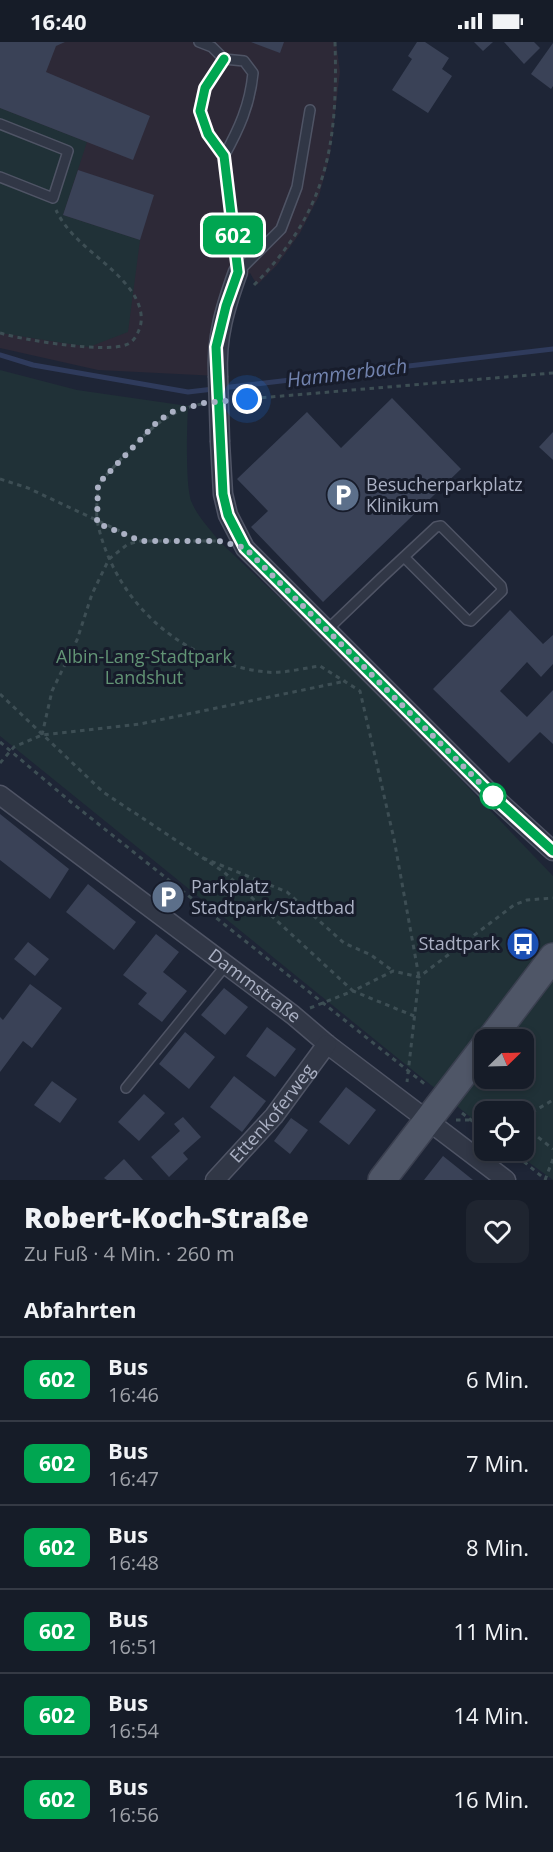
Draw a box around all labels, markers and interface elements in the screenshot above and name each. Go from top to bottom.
text: 16:40 [30,6,87,36]
line badge: 602 [198,216,268,254]
text: 602 [215,221,251,249]
water label: Hammerbach [285,352,409,393]
your location [232,384,262,414]
place label: Besucherparkplatz Klinikum [366,472,523,517]
parking icon: Besucherparkplatz Klinikum [325,477,361,513]
park label: Albin-Lang-Stadtpark Landshut [56,644,232,689]
unlabelled marker [480,783,506,809]
place label: Parkplatz Stadtpark/Stadtbad [191,874,355,919]
parking icon: Parkplatz Stadtpark/Stadtbad [150,879,186,915]
bus stop icon: Stadtpark [505,926,541,962]
place label: Stadtpark [418,931,501,955]
street label: Dammstraße [204,942,307,1028]
north arrow [474,1029,534,1089]
map controls [474,1029,534,1161]
street label: Ettenkoferweg [224,1058,320,1167]
button: locate [474,1101,534,1161]
text: Robert-Koch-Straße [24,1198,309,1236]
button: heart [466,1200,529,1263]
text: Zu Fuß · 4 Min. · 260 m [24,1240,234,1267]
text: Abfahrten [24,1294,136,1324]
text: Bus [108,1351,148,1381]
text: 6 Min. [466,1364,529,1394]
text: 602 [39,1365,75,1393]
text: 16:46 [108,1381,159,1408]
text: Bus [108,1435,148,1465]
text: 7 Min. [466,1448,529,1478]
text: 602 [39,1449,75,1477]
text: 16:47 [108,1465,159,1492]
text: Bus [108,1519,148,1549]
text: 8 Min. [466,1532,529,1562]
text: 602 [39,1533,75,1561]
text: 16:48 [108,1549,159,1576]
text: Bus [108,1603,148,1633]
text: 11 Min. [454,1616,529,1646]
text: 602 [39,1617,75,1645]
text: 16:51 [108,1633,159,1660]
text: Bus [108,1687,148,1717]
text: 14 Min. [454,1700,529,1730]
text: 602 [39,1701,75,1729]
text: 16:54 [108,1717,159,1744]
text: Bus [108,1771,148,1801]
text: 16 Min. [454,1784,529,1814]
text: 602 [39,1785,75,1813]
text: 16:56 [108,1801,159,1828]

